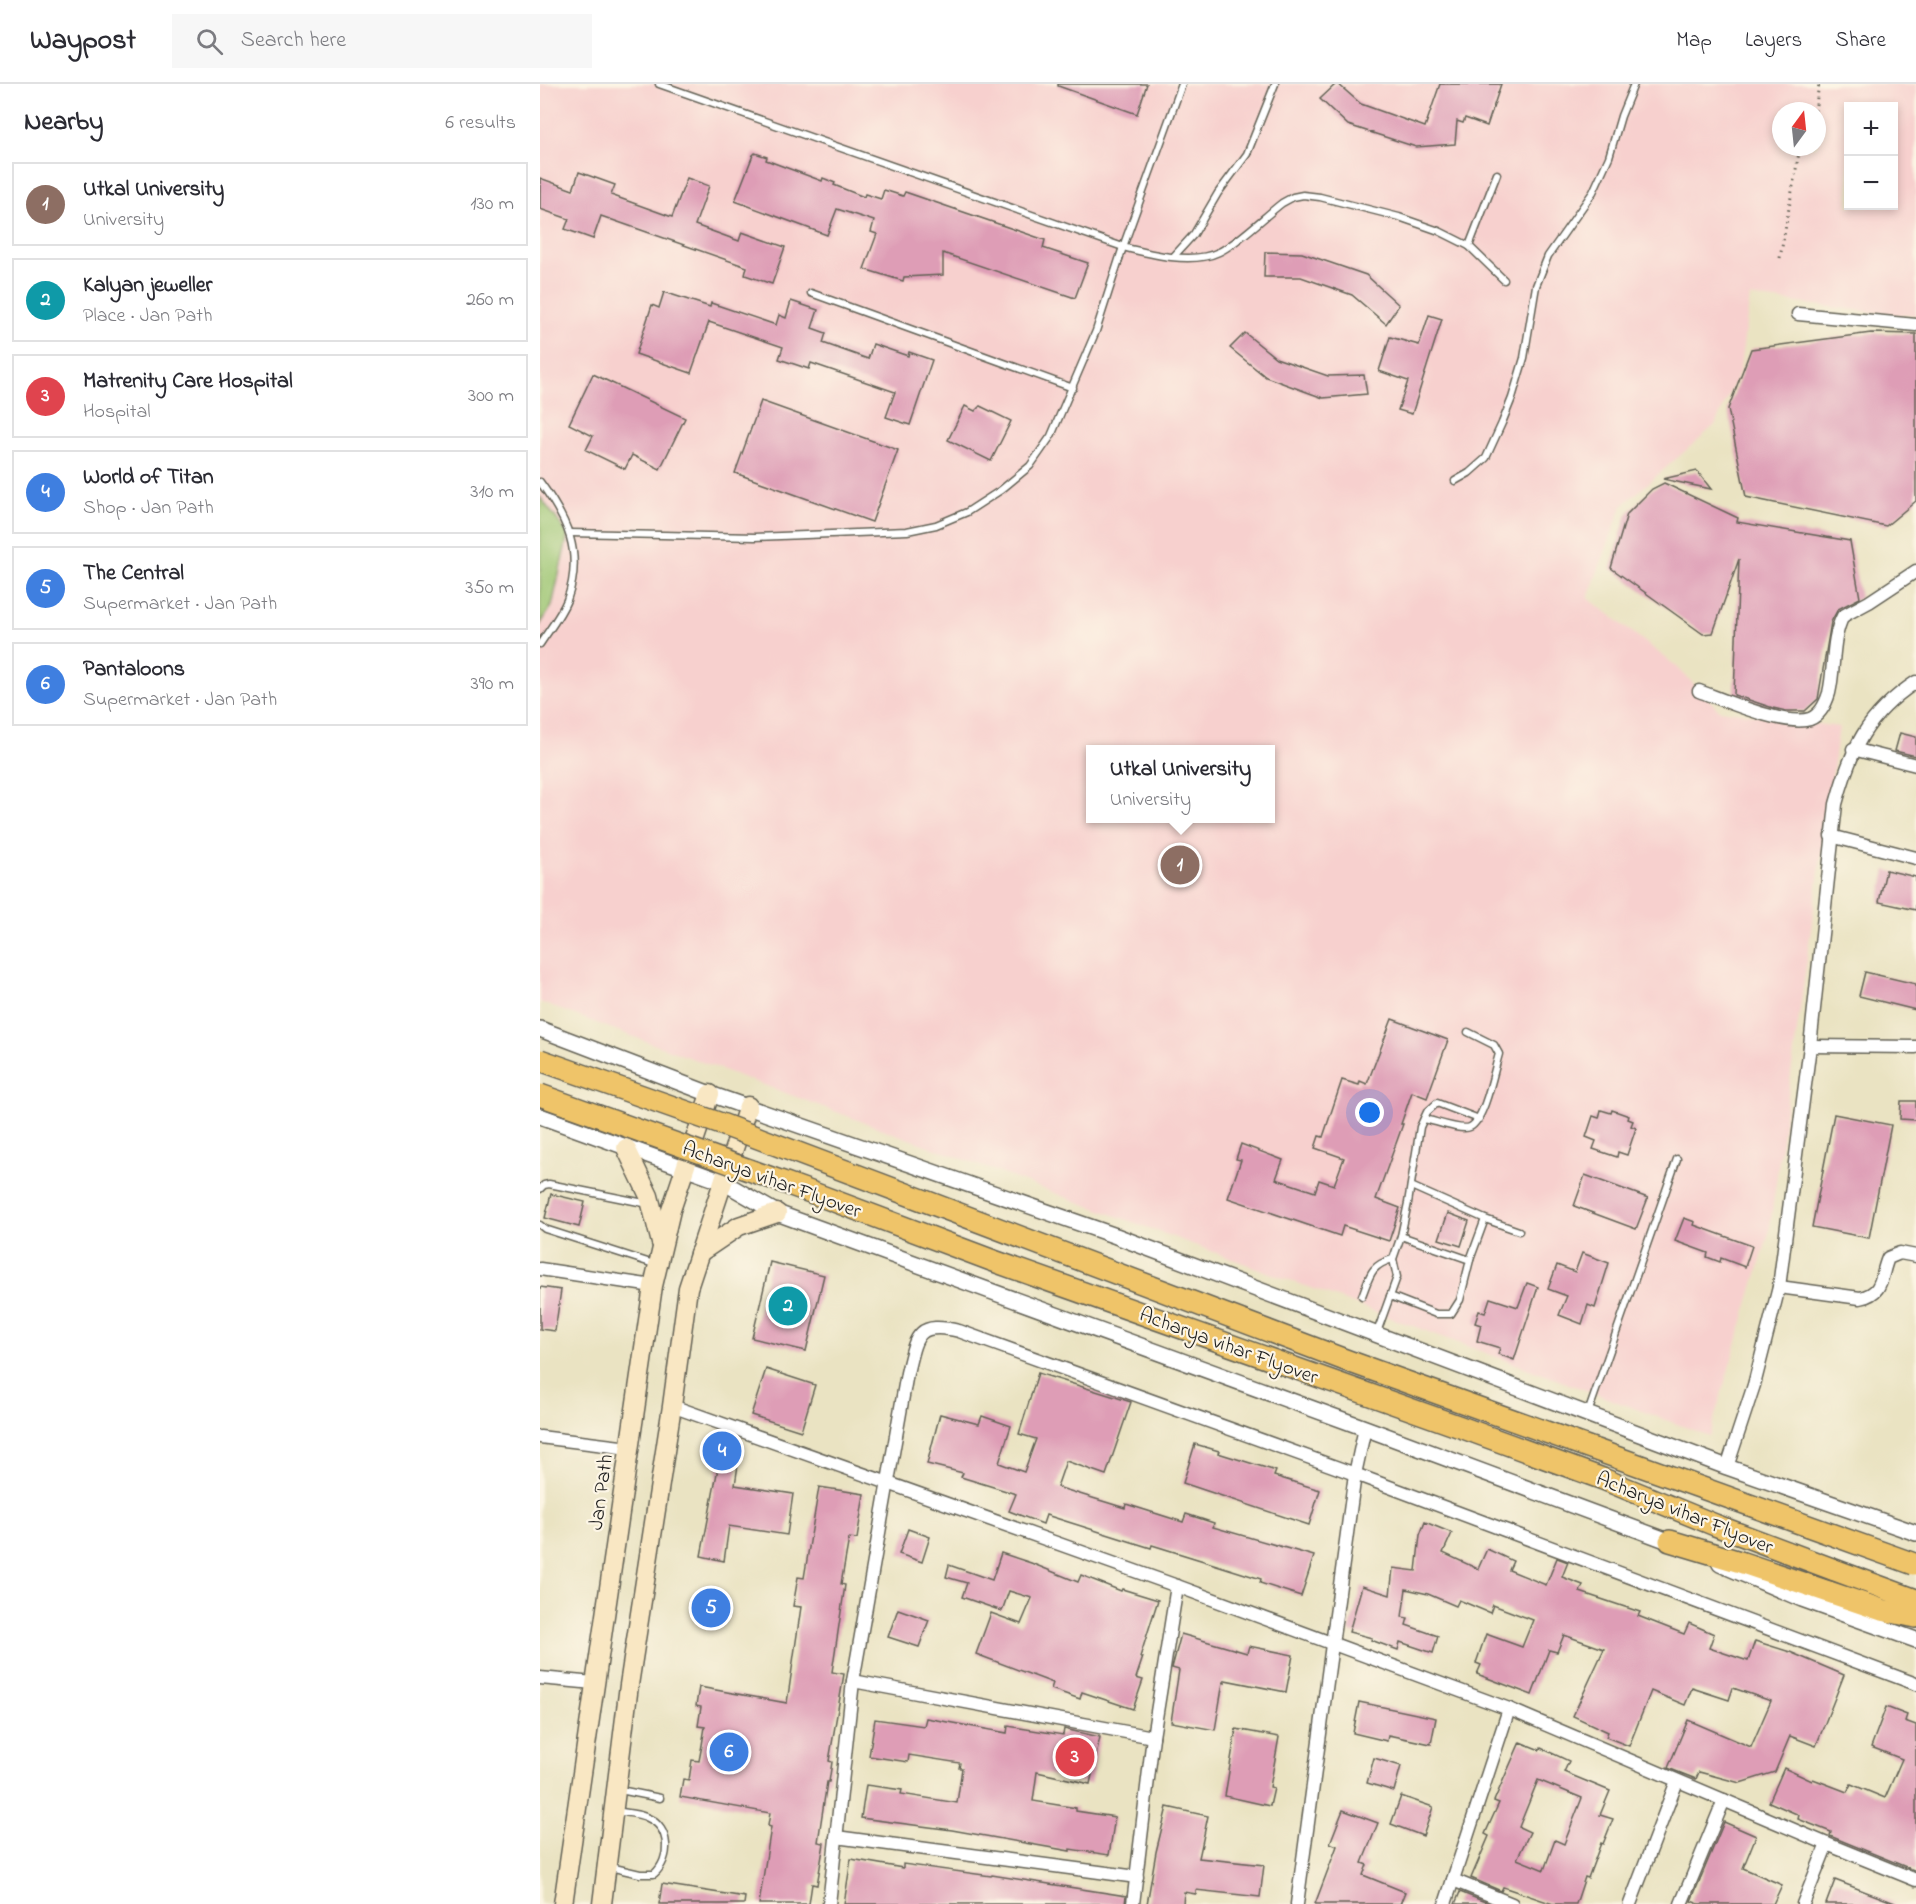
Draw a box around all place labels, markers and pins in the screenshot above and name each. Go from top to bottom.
pin: 1 [1160,842,1200,888]
pin: 2 [768,1284,808,1328]
pin: 4 [702,1428,741,1474]
pin: 5 [692,1586,730,1630]
pin: 6 [710,1730,748,1774]
pin: 3 [1056,1734,1094,1780]

